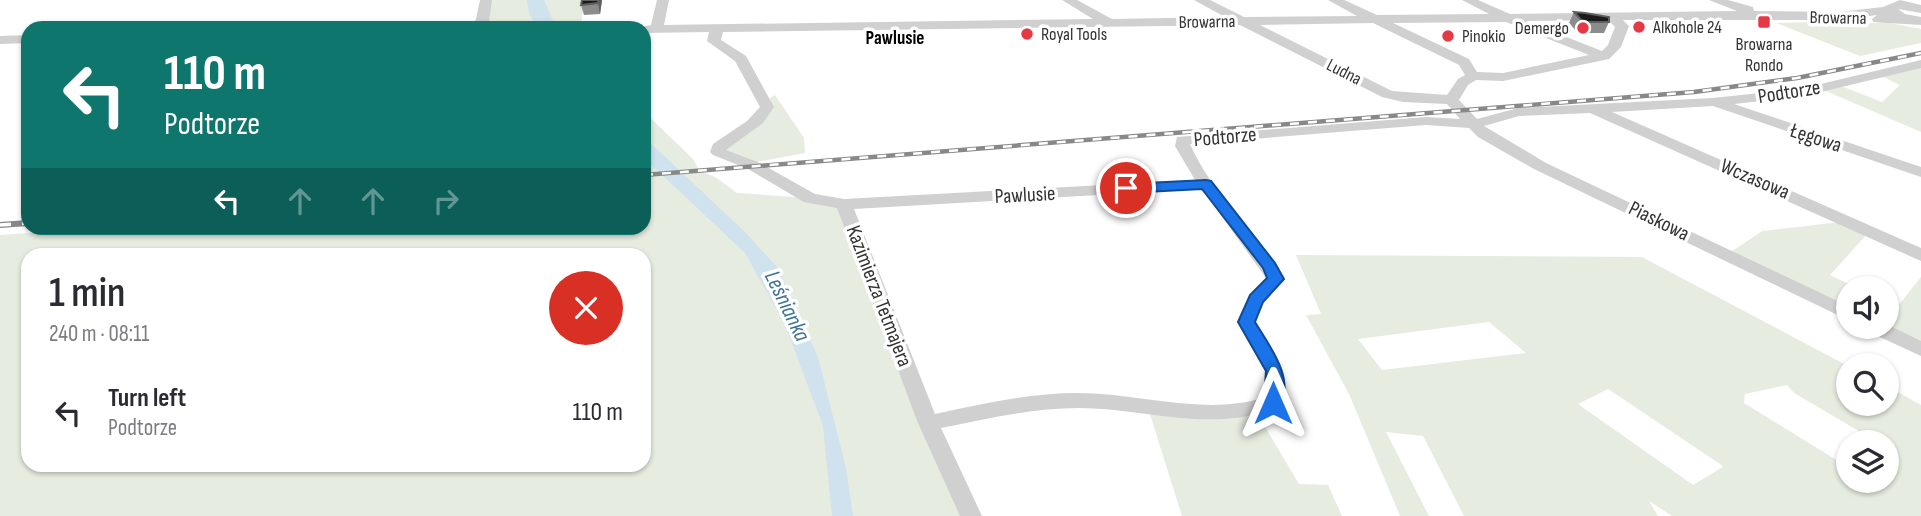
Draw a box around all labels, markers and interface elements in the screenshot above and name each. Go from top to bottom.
street label: Browarna [1809,7,1867,29]
street label: Browarna [1178,11,1236,33]
marker: Browarna Rondo [1756,14,1772,30]
place label: Alkohole 24 [1652,17,1722,38]
place label: Demergo [1515,18,1569,39]
marker: Alkohole 24 [1631,19,1647,35]
marker: Demergo [1575,20,1591,36]
place label: Royal Tools [1041,24,1107,45]
marker: Royal Tools [1019,26,1035,42]
place label: Pinokio [1462,26,1506,47]
district label: Pawlusie [866,27,924,50]
marker: Pinokio [1440,28,1456,44]
place label: Browarna Rondo [1736,34,1793,76]
text: 110 m [164,45,266,104]
icon: left [49,49,140,140]
street label: Ludna [1323,54,1365,90]
street label: Podtorze [1756,75,1822,109]
text: Podtorze [164,105,260,144]
street label: Łęgowa [1786,118,1845,158]
street label: Podtorze [1193,122,1257,152]
street label: Wczasowa [1717,153,1793,205]
pin [1096,158,1156,218]
icon: arrive [1107,169,1145,207]
street label: Pawlusie [994,181,1056,209]
icon: left [208,182,246,220]
icon: ahead [281,182,319,220]
icon: ahead [354,182,392,220]
icon: right [427,182,465,220]
street label: Piaskowa [1625,196,1693,246]
street label: Kazimierza Tetmajera [841,222,917,370]
water label: Leśnianka [758,266,816,347]
text: 1 min [49,268,125,319]
button: close [549,271,623,345]
map controls [1836,276,1899,493]
button: sound [1836,276,1899,339]
text: 240 m · 08:11 [49,320,149,348]
button: search [1836,353,1899,416]
position arrow [1236,366,1310,440]
text: Turn left [108,383,186,414]
icon: left [49,394,87,432]
text: 110 m [572,397,623,428]
text: Podtorze [108,414,177,442]
button: layers [1836,430,1899,493]

